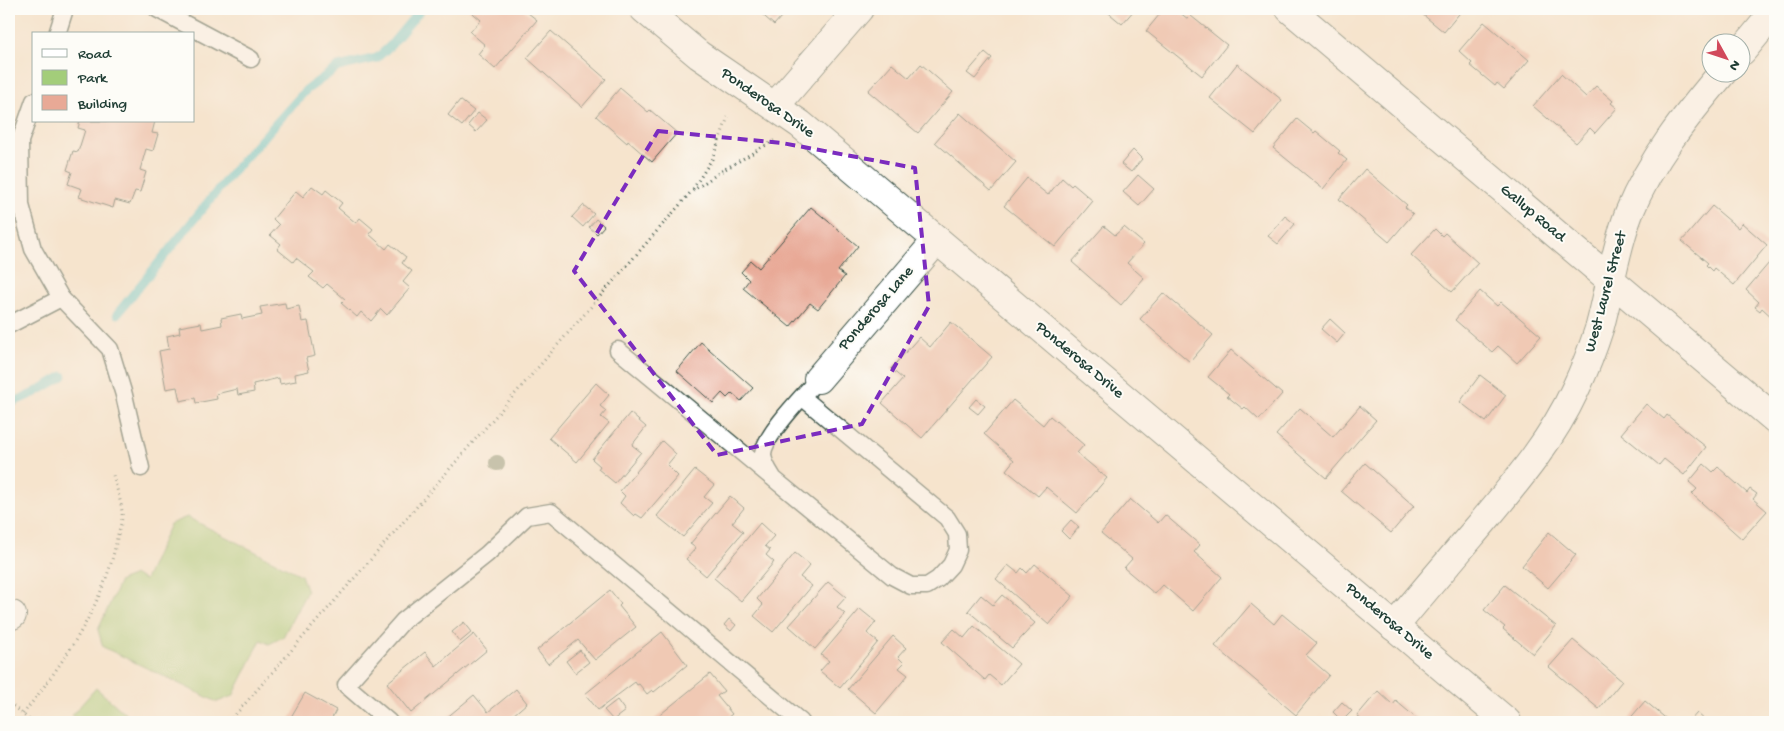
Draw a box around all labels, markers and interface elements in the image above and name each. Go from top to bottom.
legend [32,32,195,122]
north arrow [1702,32,1752,82]
text: Road [78,46,112,64]
text: N [1725,56,1743,74]
street label: Ponderosa Drive [716,64,818,144]
text: Park [77,70,108,88]
text: Building [77,96,127,114]
street label: Gallup Road [1495,181,1570,248]
street label: West Laurel Street [1582,228,1633,354]
street label: Ponderosa Lane [835,262,919,356]
street label: Ponderosa Drive [1030,318,1128,404]
street label: Ponderosa Drive [1340,579,1438,665]

